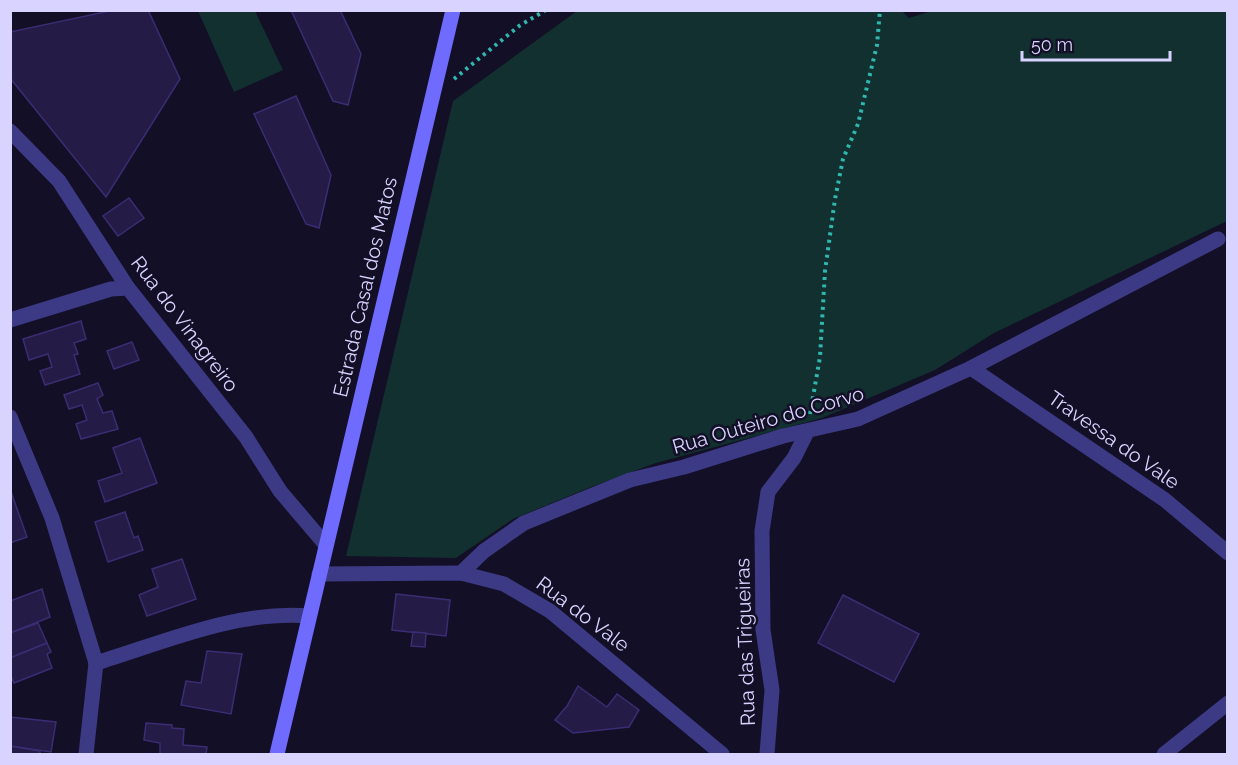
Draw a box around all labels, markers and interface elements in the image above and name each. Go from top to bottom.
scale bar [1022,24,1170,62]
text: 50 m [1031,34,1073,55]
street label: Estrada Casal dos Matos [328,174,402,400]
street label: Rua do Vinagreiro [126,251,244,397]
street label: Rua Outeiro do Corvo [669,381,867,459]
street label: Travessa do Vale [1044,386,1184,494]
street label: Rua das Trigueiras [730,558,760,726]
street label: Rua do Vale [532,571,634,657]

